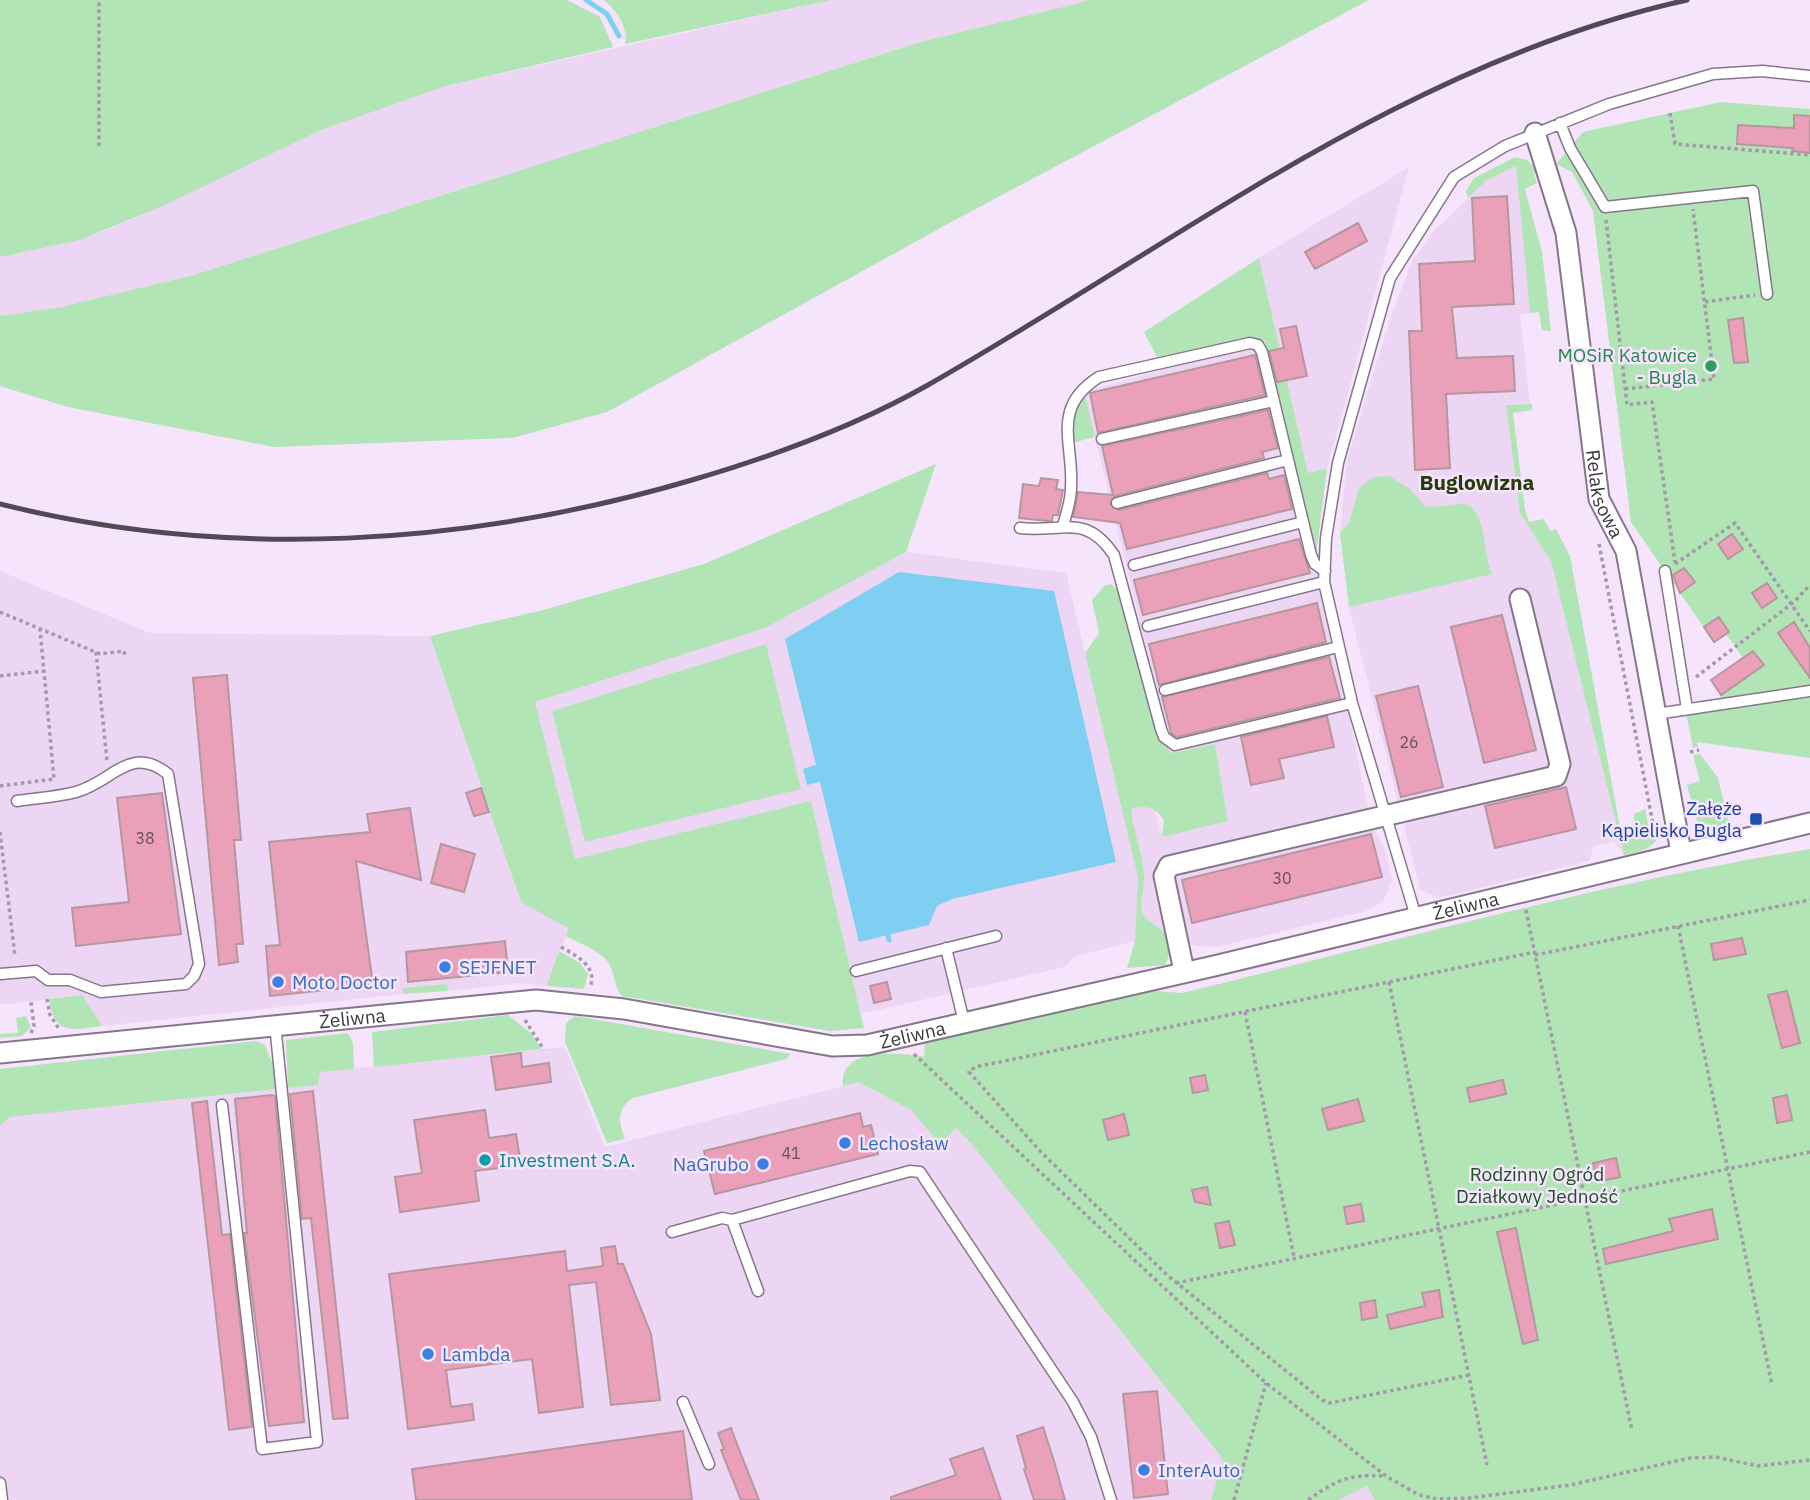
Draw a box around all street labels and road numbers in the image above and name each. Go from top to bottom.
street label: Relaksowa [1581,448,1629,542]
street label: Żeliwna [1430,886,1501,925]
street label: Żeliwna [318,1003,387,1033]
street label: Żeliwna [877,1016,948,1054]

